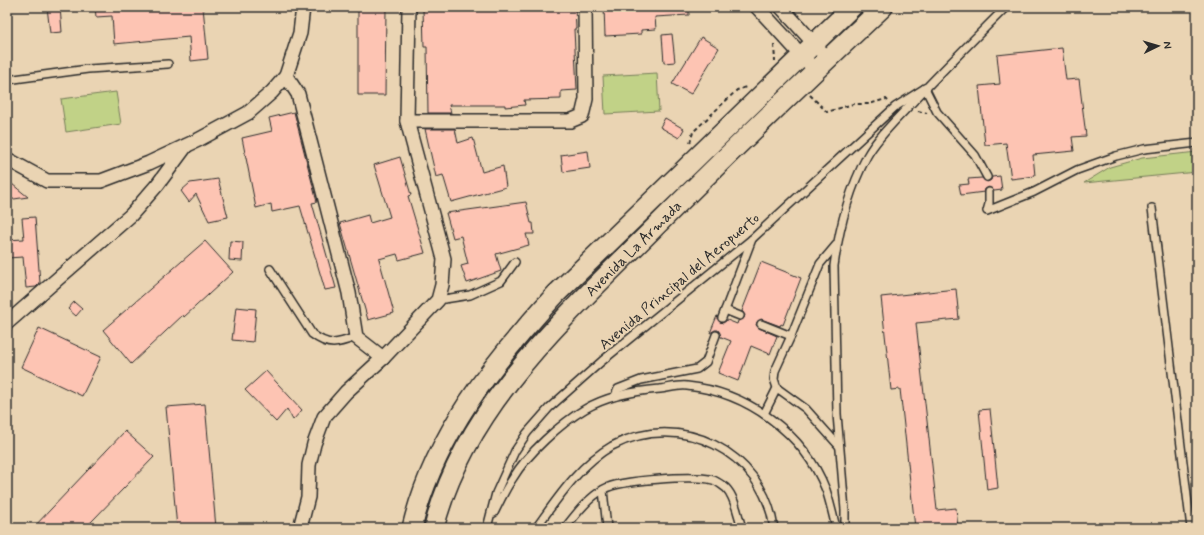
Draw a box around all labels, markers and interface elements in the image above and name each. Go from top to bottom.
north arrow [1138,26,1178,66]
text: N [1160,41,1174,49]
street label: Avenida La Armada [582,197,687,301]
street label: Avenida Principal del Aeropuerto [595,209,764,355]

